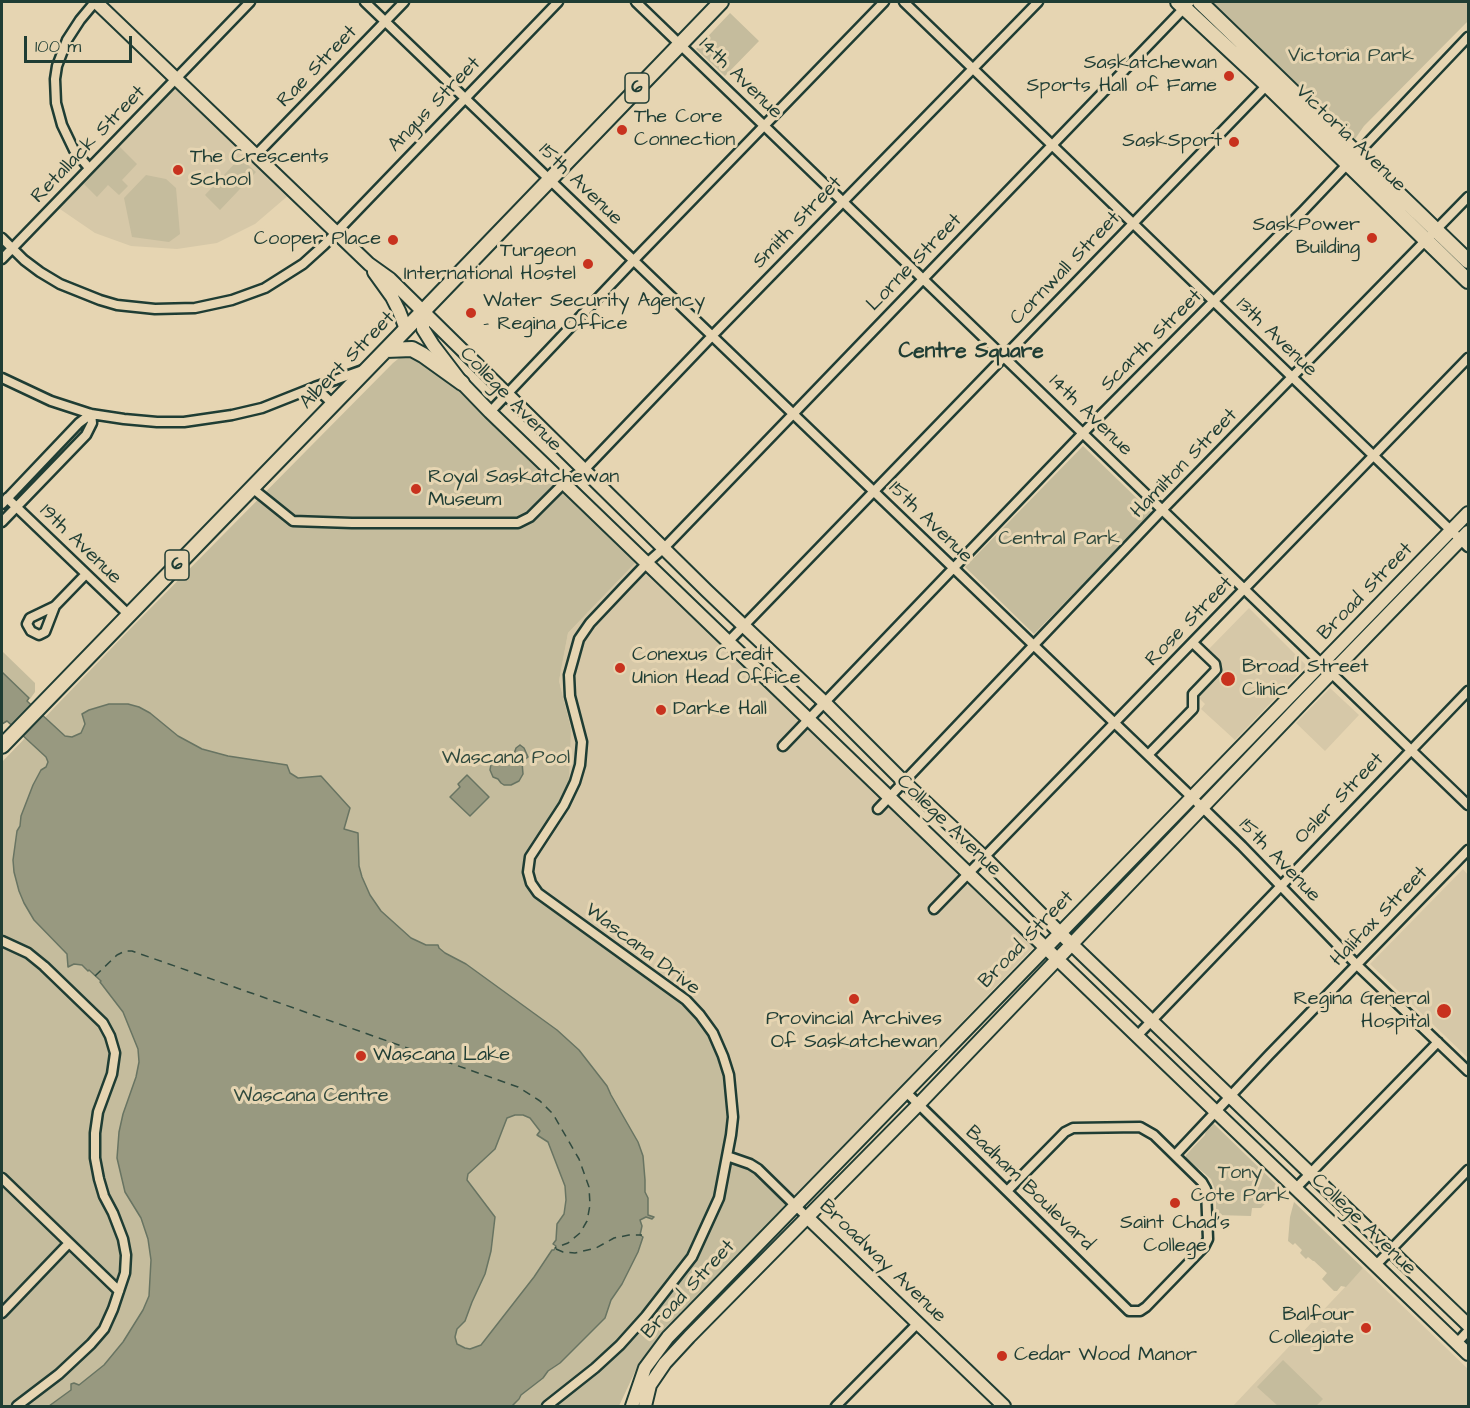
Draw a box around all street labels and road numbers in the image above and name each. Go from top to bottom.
street label: Rae Street [273,21,363,113]
street label: 14th Avenue [693,33,787,125]
street label: Angus Street [384,52,486,158]
road number: 6 [625,73,649,103]
street label: Victoria Avenue [1290,80,1410,198]
street label: Retallack Street [27,81,151,209]
street label: 15th Avenue [533,139,627,231]
street label: Smith Street [748,172,848,274]
street label: Cornwall Street [1006,207,1126,331]
street label: Lorne Street [862,209,968,317]
street label: Scarth Street [1096,285,1208,397]
street label: 13th Avenue [1230,293,1322,383]
street label: Albert Street [295,307,401,415]
street label: College Avenue [454,343,566,457]
street label: 14th Avenue [1043,370,1137,462]
street label: Hamilton Street [1127,404,1243,524]
street label: 15th Avenue [883,477,977,569]
street label: 19th Avenue [34,500,126,590]
street label: Broad Street [1313,538,1419,646]
road number: 6 [165,550,189,580]
street label: Rose Street [1141,572,1239,672]
street label: Osler Street [1290,748,1390,850]
street label: College Avenue [891,770,1005,882]
street label: 15th Avenue [1233,814,1325,908]
street label: Halifax Street [1326,862,1434,972]
street label: Broad Street [974,886,1080,994]
street label: Wascana Drive [580,899,704,1001]
street label: Badham Boulevard [960,1121,1098,1257]
street label: College Avenue [1306,1169,1420,1281]
street label: Broadway Avenue [814,1195,950,1329]
street label: Broad Street [637,1236,741,1344]

